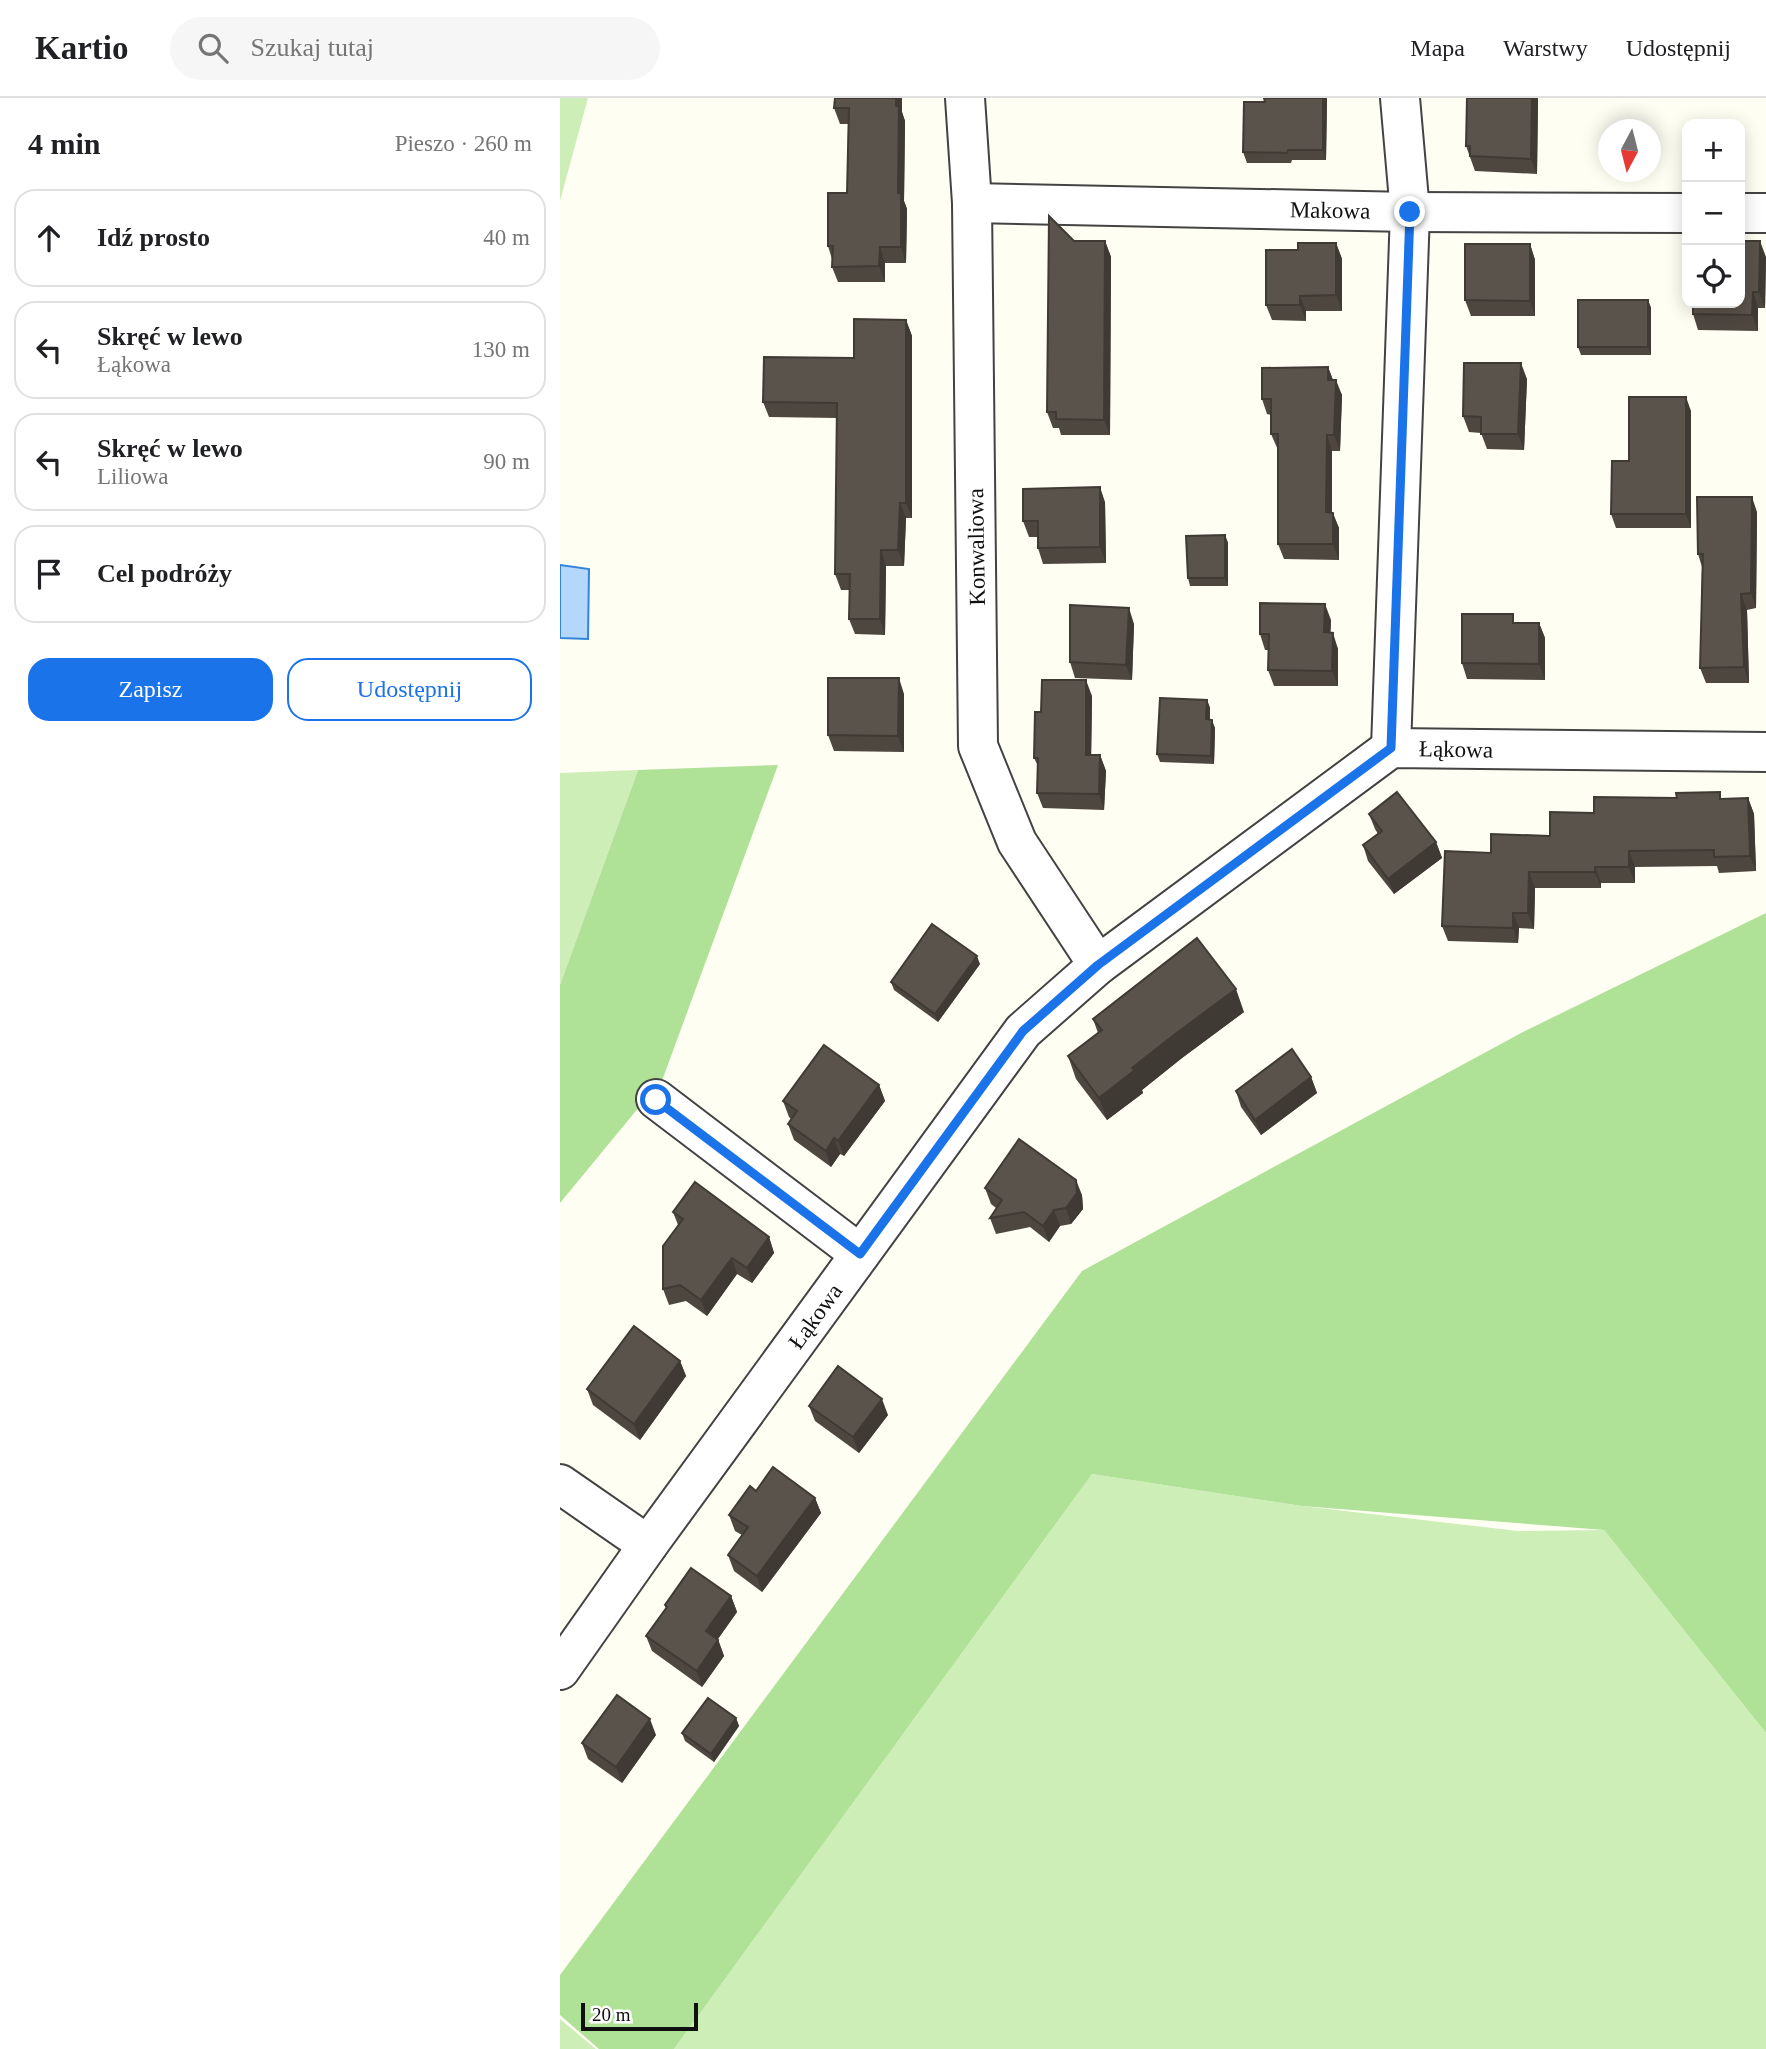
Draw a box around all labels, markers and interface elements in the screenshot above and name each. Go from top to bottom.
search box [170,17,660,80]
icon: search [194,29,232,67]
text: Kartio [35,30,128,66]
text: Szukaj tutaj [250,33,374,62]
text: Mapa [1410,35,1465,61]
text: Warstwy [1503,35,1588,61]
text: Udostępnij [1626,35,1731,61]
north arrow [1598,119,1661,182]
map controls [1682,119,1745,308]
button: + [1682,119,1745,182]
text: 4 min [28,127,101,160]
text: Pieszo · 260 m [395,131,532,156]
button: − [1682,182,1745,245]
route end [1394,196,1425,227]
street label: Makowa [1290,197,1370,224]
icon: ahead [30,219,68,257]
text: Idź prosto [97,223,210,252]
text: 40 m [483,225,530,250]
button: locate [1682,245,1745,308]
text: Skręć w lewo [97,322,243,351]
icon: left [30,331,68,369]
text: 130 m [472,337,530,362]
text: Łąkowa [97,352,171,377]
text: Skręć w lewo [97,434,243,463]
icon: left [30,443,68,481]
text: 90 m [483,449,530,474]
text: Liliowa [97,464,169,489]
street label: Konwaliowa [963,488,990,606]
icon: arrive [30,555,68,593]
text: Cel podróży [97,559,232,588]
button: Zapisz [28,658,273,721]
button: Udostępnij [287,658,532,721]
street label: Łąkowa [1419,736,1493,763]
route start [640,1084,671,1115]
street label: Łąkowa [784,1279,847,1354]
scale bar [581,2000,698,2032]
text: 20 m [592,2004,631,2025]

